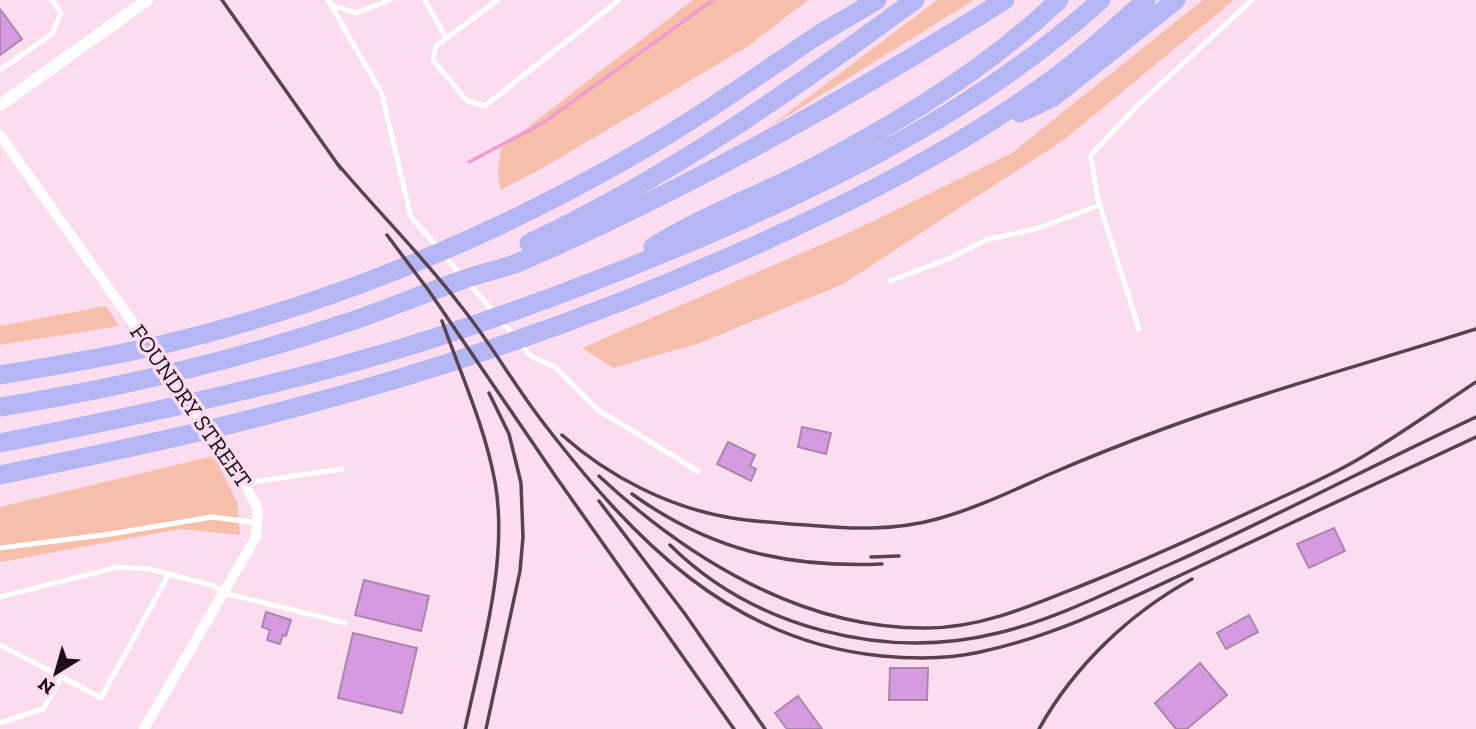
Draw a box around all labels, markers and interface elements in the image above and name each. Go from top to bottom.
street label: FOUNDRY STREET [124,319,258,493]
north arrow [21,638,91,708]
text: N [33,673,59,700]

